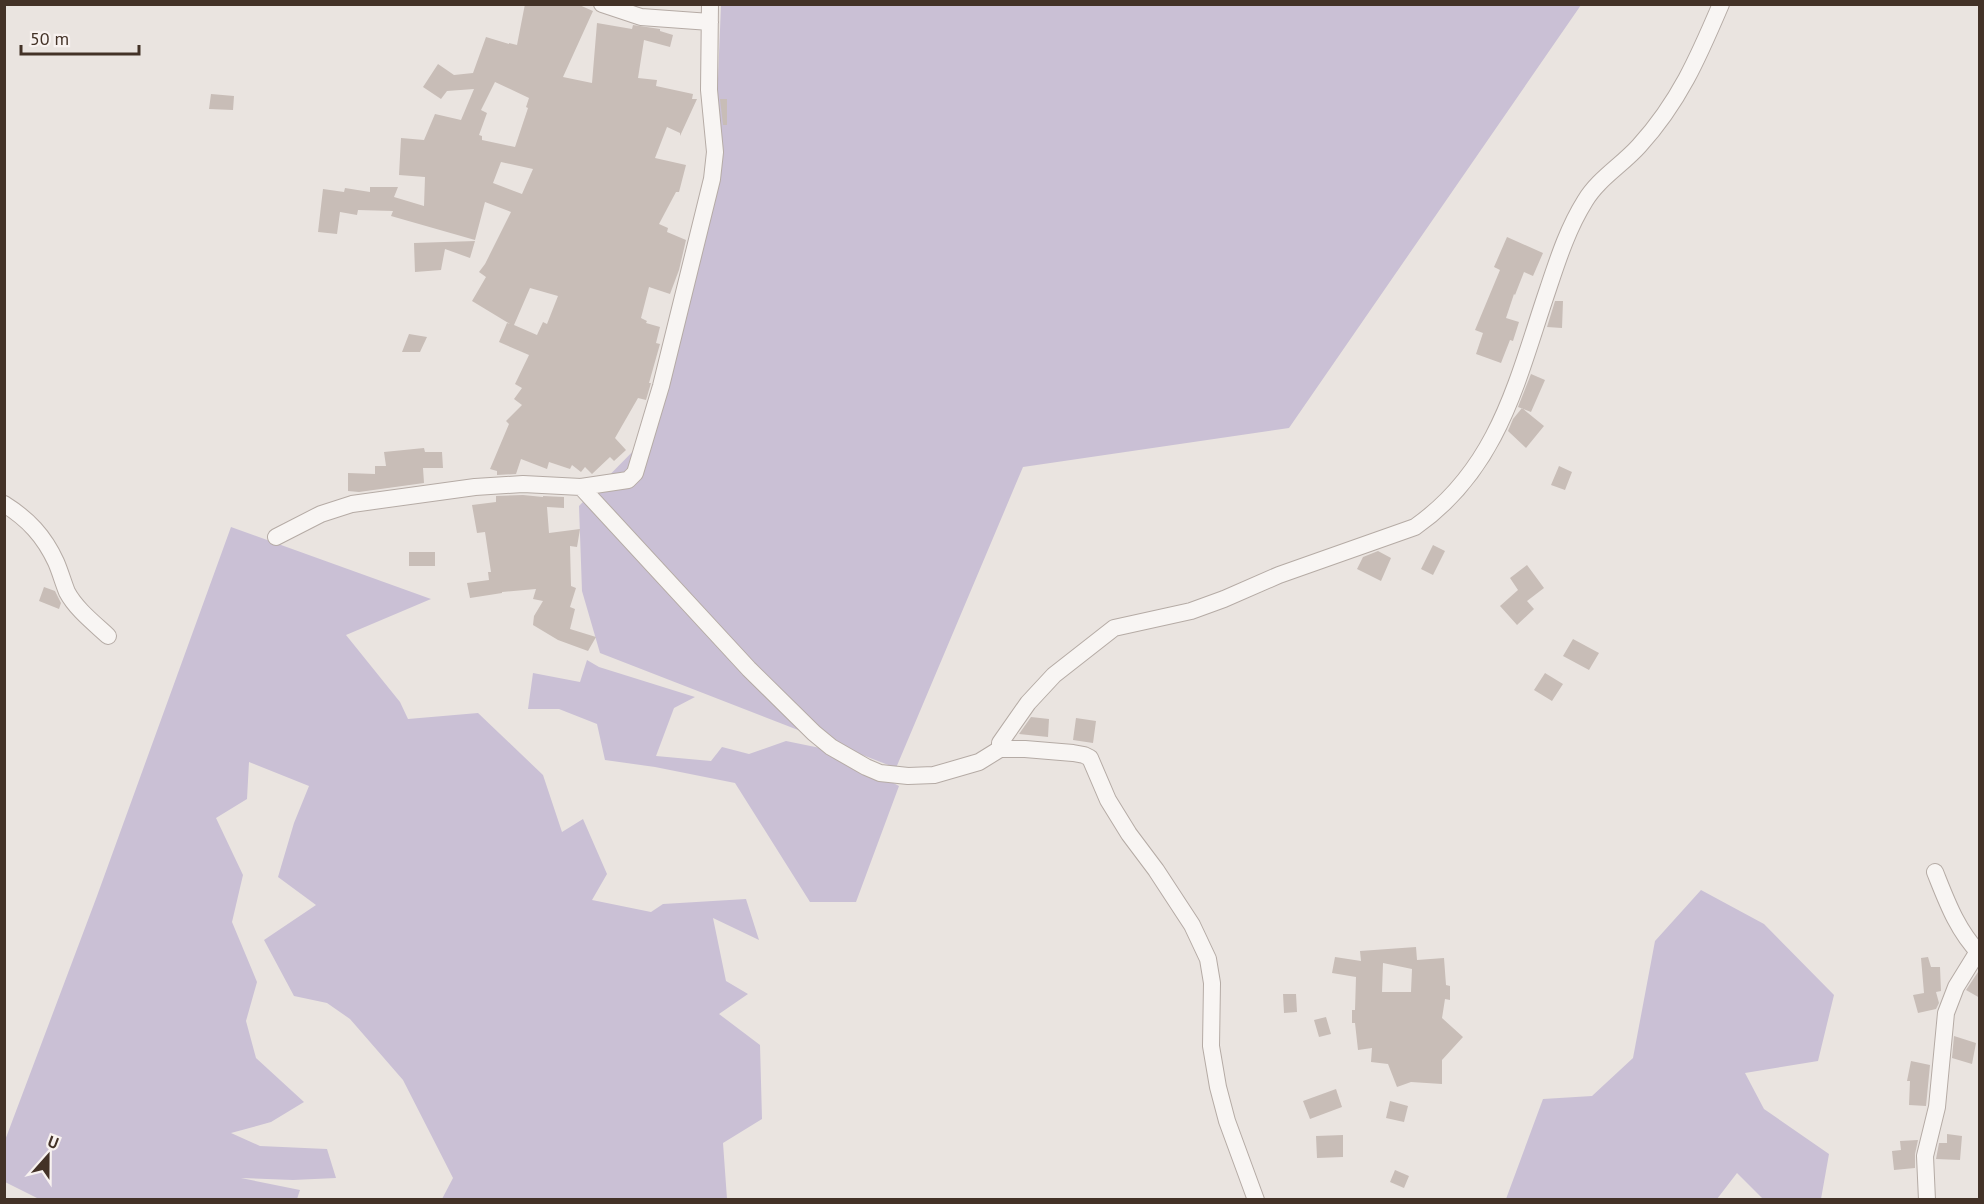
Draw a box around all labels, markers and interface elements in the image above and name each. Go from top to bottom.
scale bar [21,18,140,56]
text: 50 m [30,27,69,50]
north arrow [18,1126,78,1186]
text: U [45,1131,62,1153]

